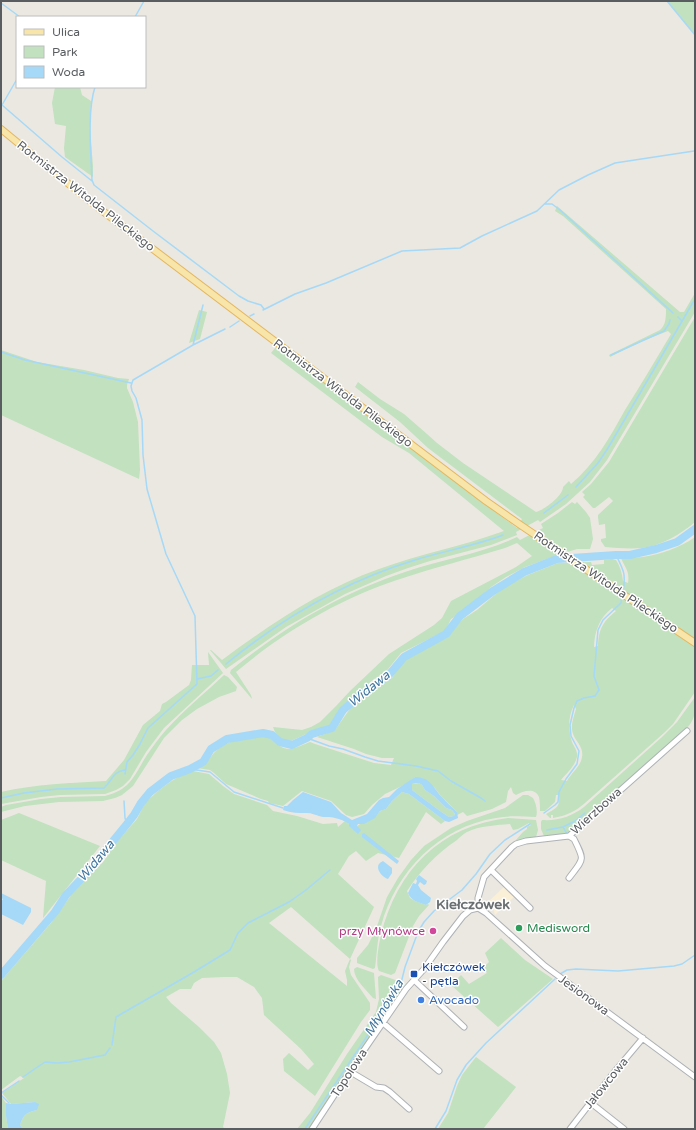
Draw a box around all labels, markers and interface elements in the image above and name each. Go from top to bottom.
legend [16,16,146,88]
text: Ulica [52,25,80,39]
text: Park [52,45,78,59]
text: Woda [52,65,85,79]
street label: Rotmistrza Witolda Pileckiego [14,138,158,254]
street label: Rotmistrza Witolda Pileckiego [271,336,415,450]
street label: Rotmistrza Witolda Pileckiego [531,528,681,636]
water label: Widawa [345,667,394,711]
street label: Wierzbowa [568,785,624,837]
water label: Widawa [74,836,118,885]
district label: Kiełczówek [436,896,510,913]
place label: Medisword [527,921,590,935]
marker: Medisword [514,923,524,933]
place label: przy Młynówce [339,924,425,938]
marker: przy Młynówce [428,926,438,936]
place label: Kiełczówek - pętla [422,960,486,988]
marker: Kiełczówek - pętla [409,969,419,979]
street label: Jesionowa [556,972,612,1018]
water label: Młynówka [361,976,407,1039]
place label: Avocado [429,993,479,1007]
marker: Avocado [416,995,426,1005]
street label: Topolowa [328,1046,370,1100]
street label: Jałowcowa [581,1055,631,1111]

